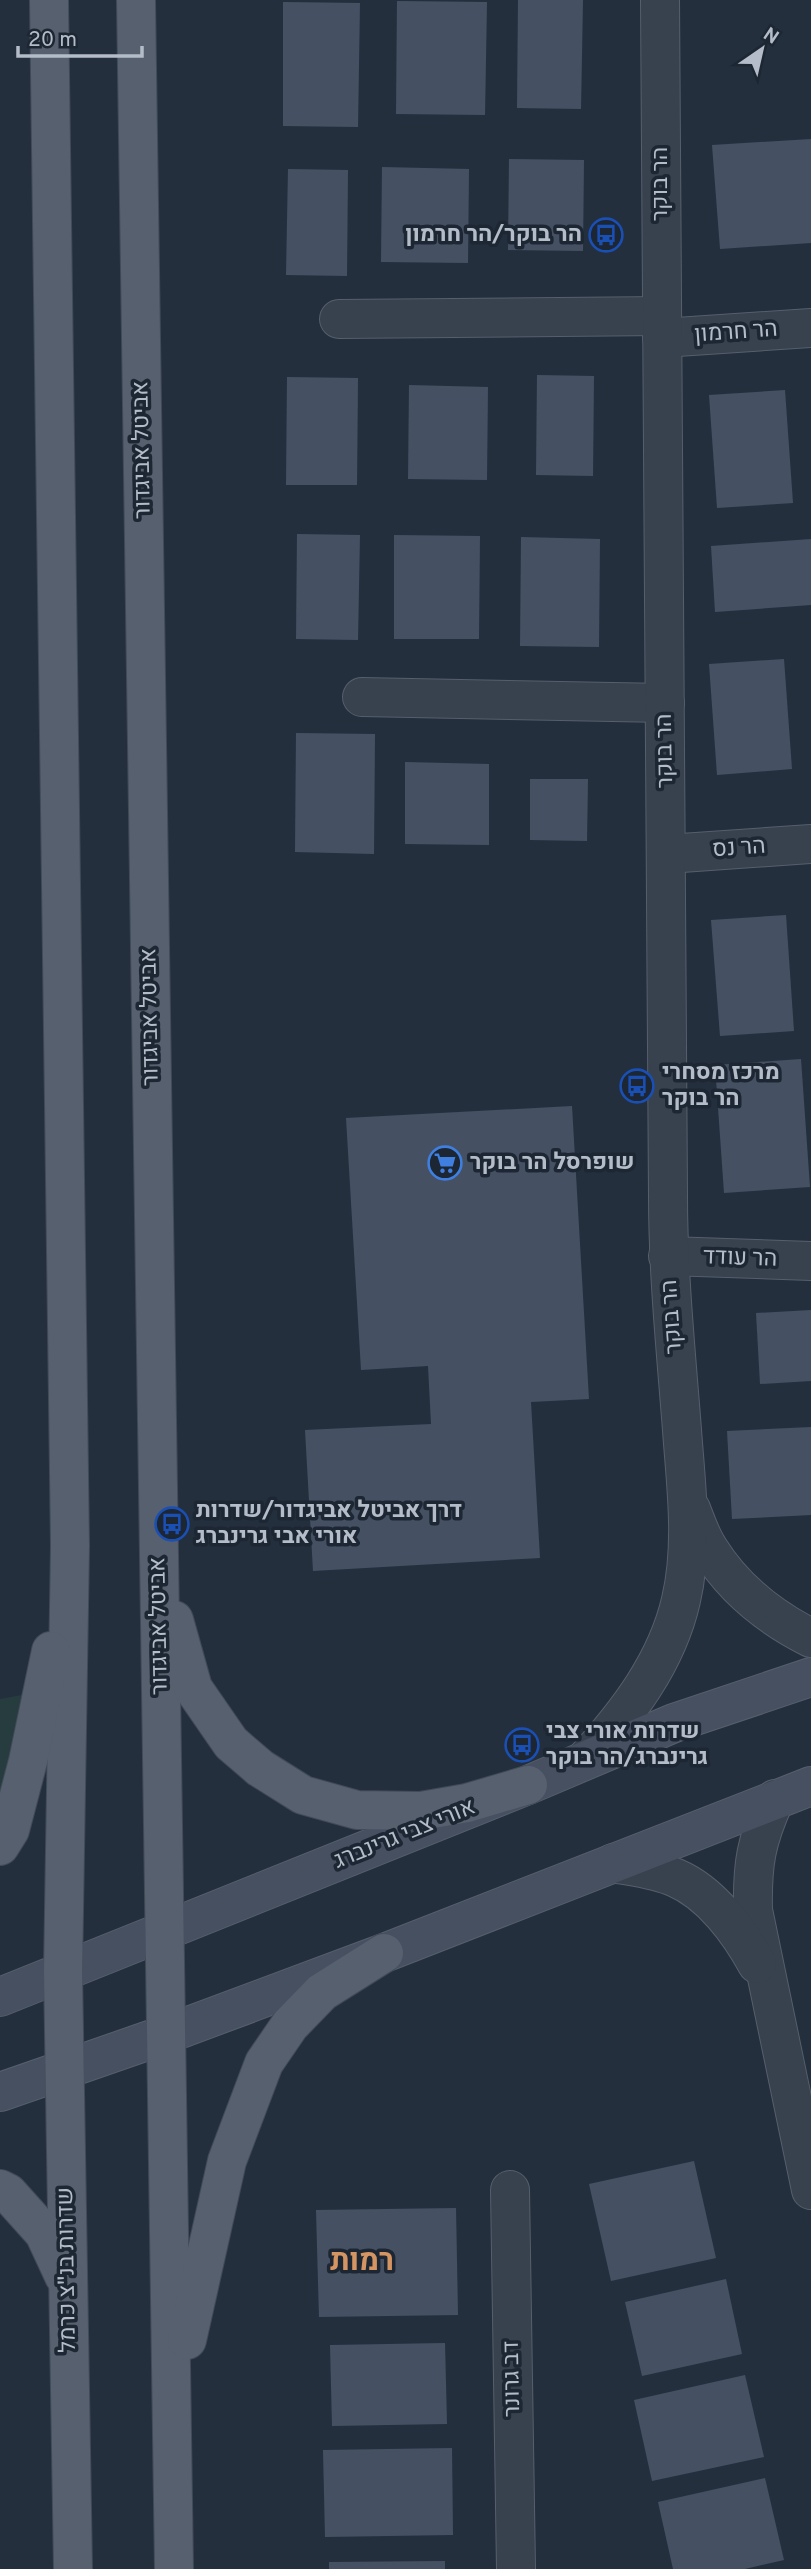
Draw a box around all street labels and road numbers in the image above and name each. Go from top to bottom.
street label: הר בוקר [647,147,676,221]
street label: הר חרמון [693,316,779,350]
street label: אביטל אביגדור [127,381,159,519]
street label: הר בוקר [651,713,681,789]
street label: הר נס [711,833,767,865]
street label: אביטל אביגדור [135,948,167,1086]
street label: הר עודד [702,1243,778,1275]
street label: הר בוקר [656,1279,690,1355]
street label: אביטל אביגדור [144,1557,176,1695]
street label: אורי צבי גרינברג [330,1793,480,1877]
street label: שדרות בנ"צ כרמל [52,2187,84,2353]
street label: דב גרונר [498,2341,528,2417]

